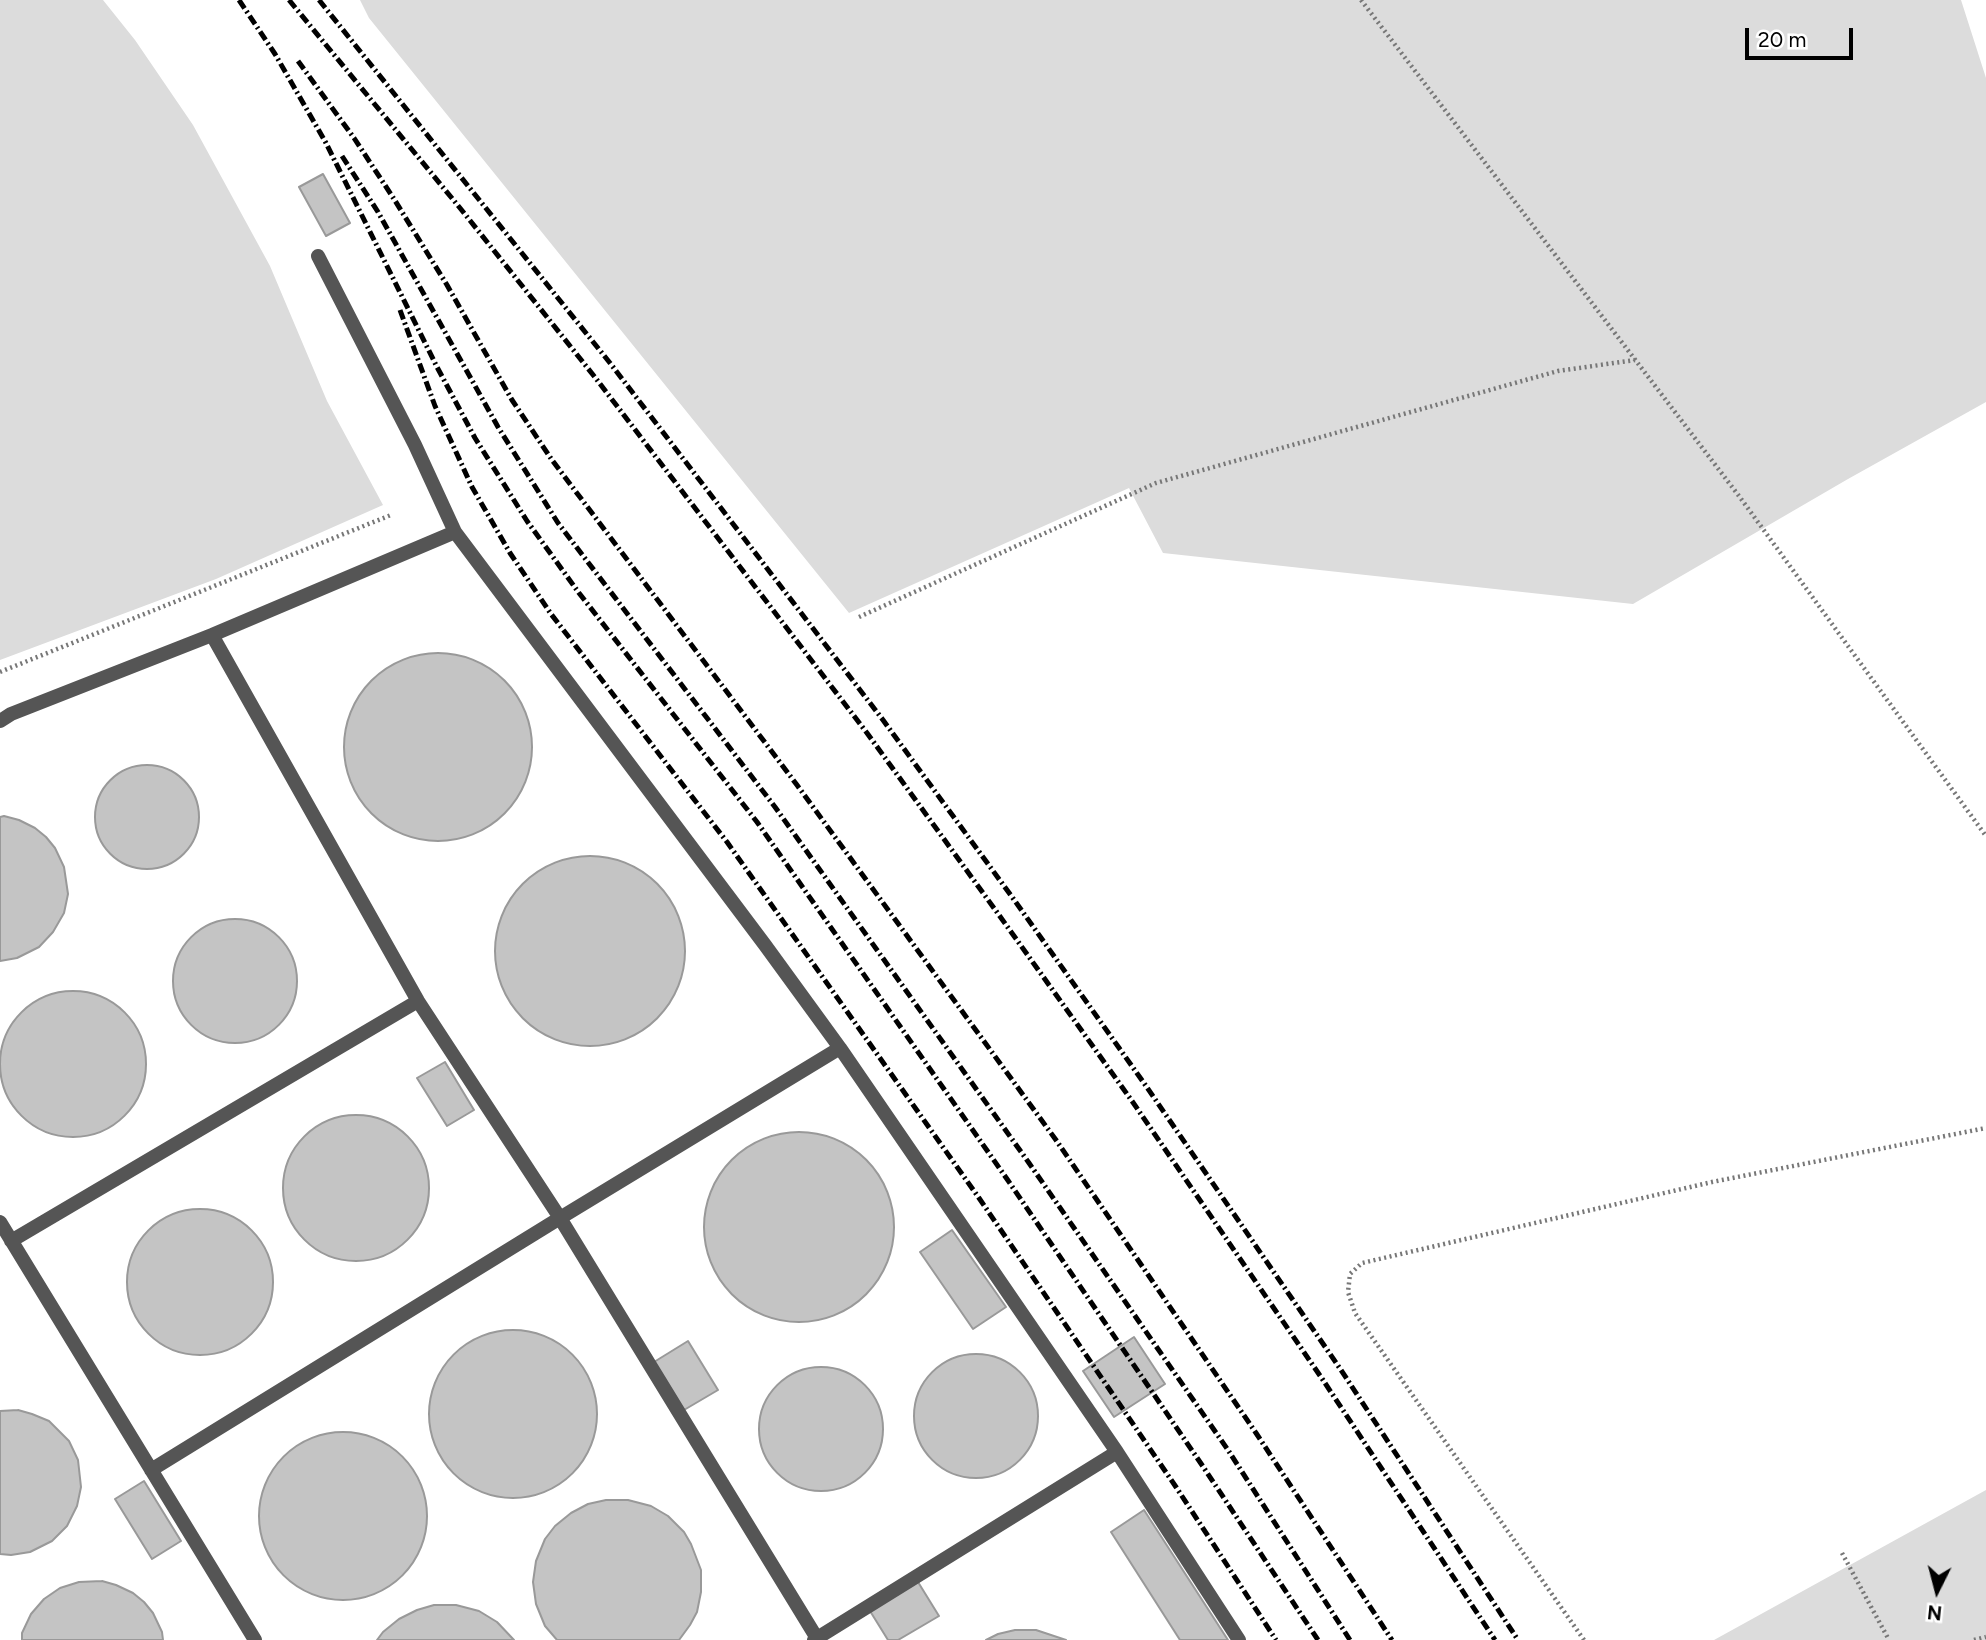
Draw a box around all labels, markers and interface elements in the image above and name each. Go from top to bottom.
scale bar [1748,14,1856,58]
text: 20 m [1758,27,1806,52]
north arrow [1902,1556,1972,1626]
text: N [1926,1600,1943,1625]

